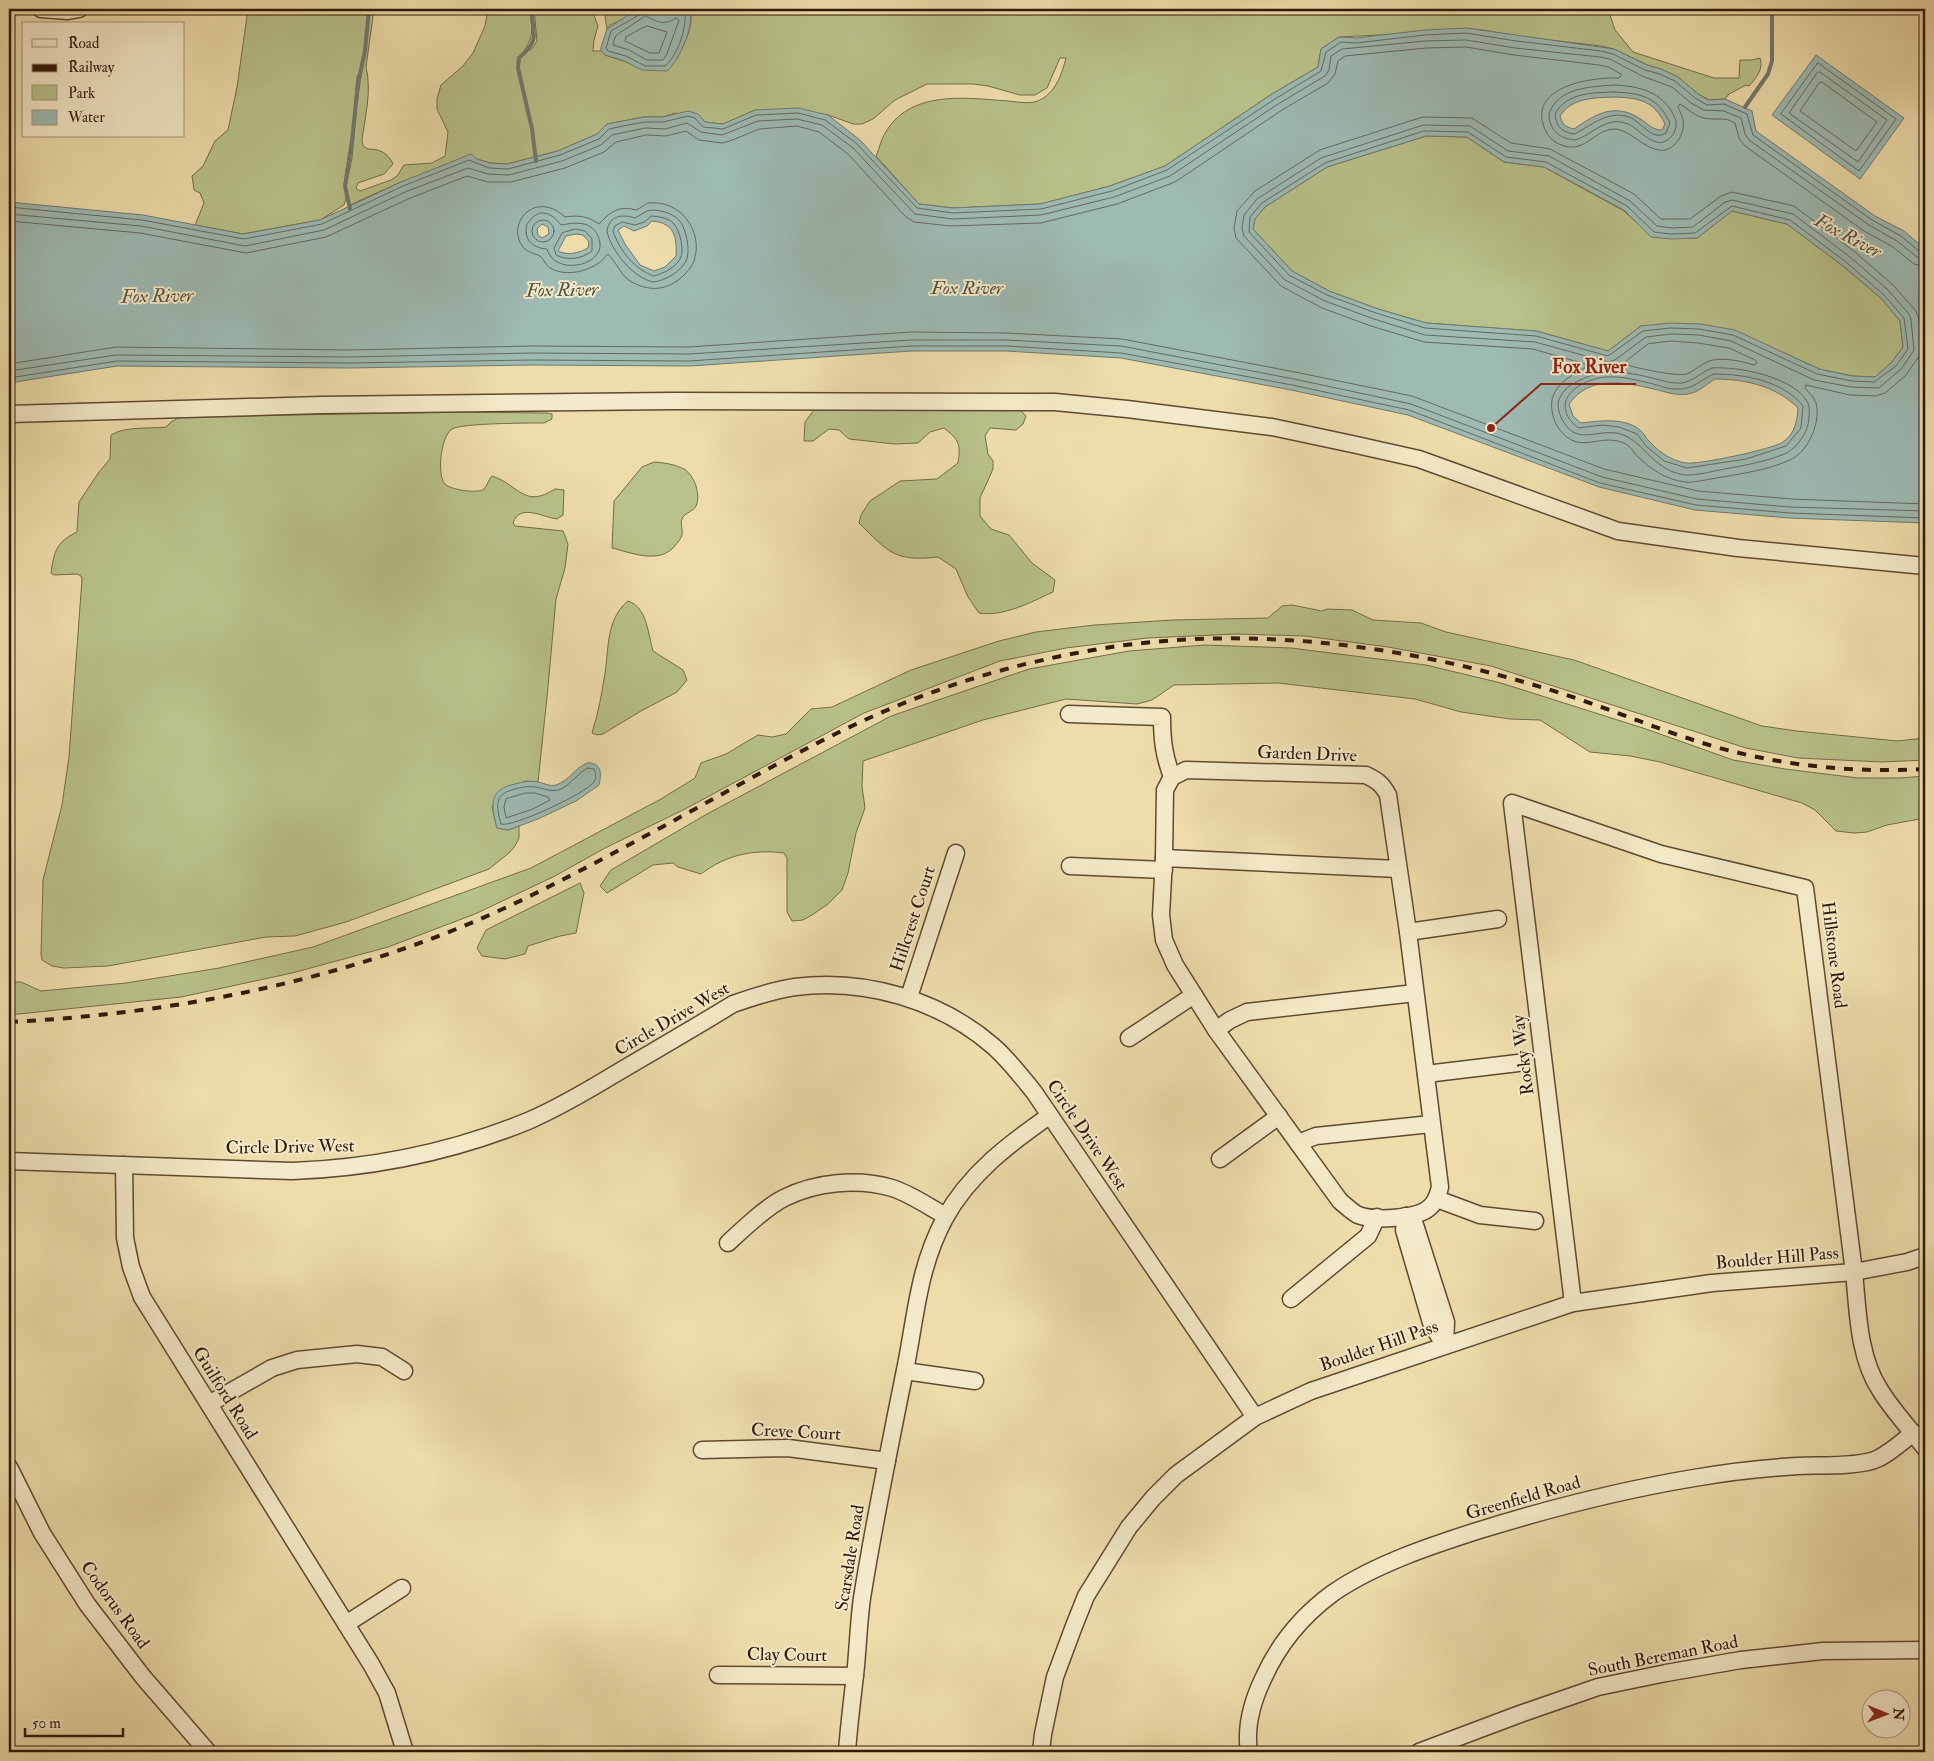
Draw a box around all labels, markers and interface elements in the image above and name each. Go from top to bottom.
legend [22,22,185,138]
text: Road [68,34,100,53]
text: Railway [68,58,115,77]
text: Park [68,84,95,103]
text: Water [67,108,105,127]
water label: Fox River [1810,208,1886,264]
water label: Fox River [930,276,1004,300]
water label: Fox River [525,277,599,303]
water label: Fox River [120,283,194,309]
callout: Fox River [1541,350,1636,384]
text: Fox River [1552,355,1627,379]
street label: Garden Drive [1257,741,1358,767]
street label: Hillcrest Court [885,863,941,975]
street label: Hillstone Road [1816,900,1852,1010]
street label: Circle Drive West [610,977,734,1061]
street label: Rocky Way [1507,1012,1539,1097]
street label: Circle Drive West [1041,1075,1133,1195]
street label: Circle Drive West [225,1134,355,1160]
street label: Boulder Hill Pass [1714,1241,1840,1275]
street label: Boulder Hill Pass [1317,1315,1441,1377]
street label: Guilford Road [187,1342,263,1444]
street label: Creve Court [751,1418,842,1446]
street label: Greenfield Road [1463,1471,1583,1525]
street label: Scarsdale Road [830,1503,870,1613]
street label: Codorus Road [75,1557,155,1654]
street label: South Bereman Road [1586,1630,1740,1682]
street label: Clay Court [747,1643,828,1667]
north arrow [1862,1688,1912,1738]
scale bar [25,1706,122,1738]
text: N [1890,1707,1907,1721]
text: 50 m [32,1714,61,1733]

